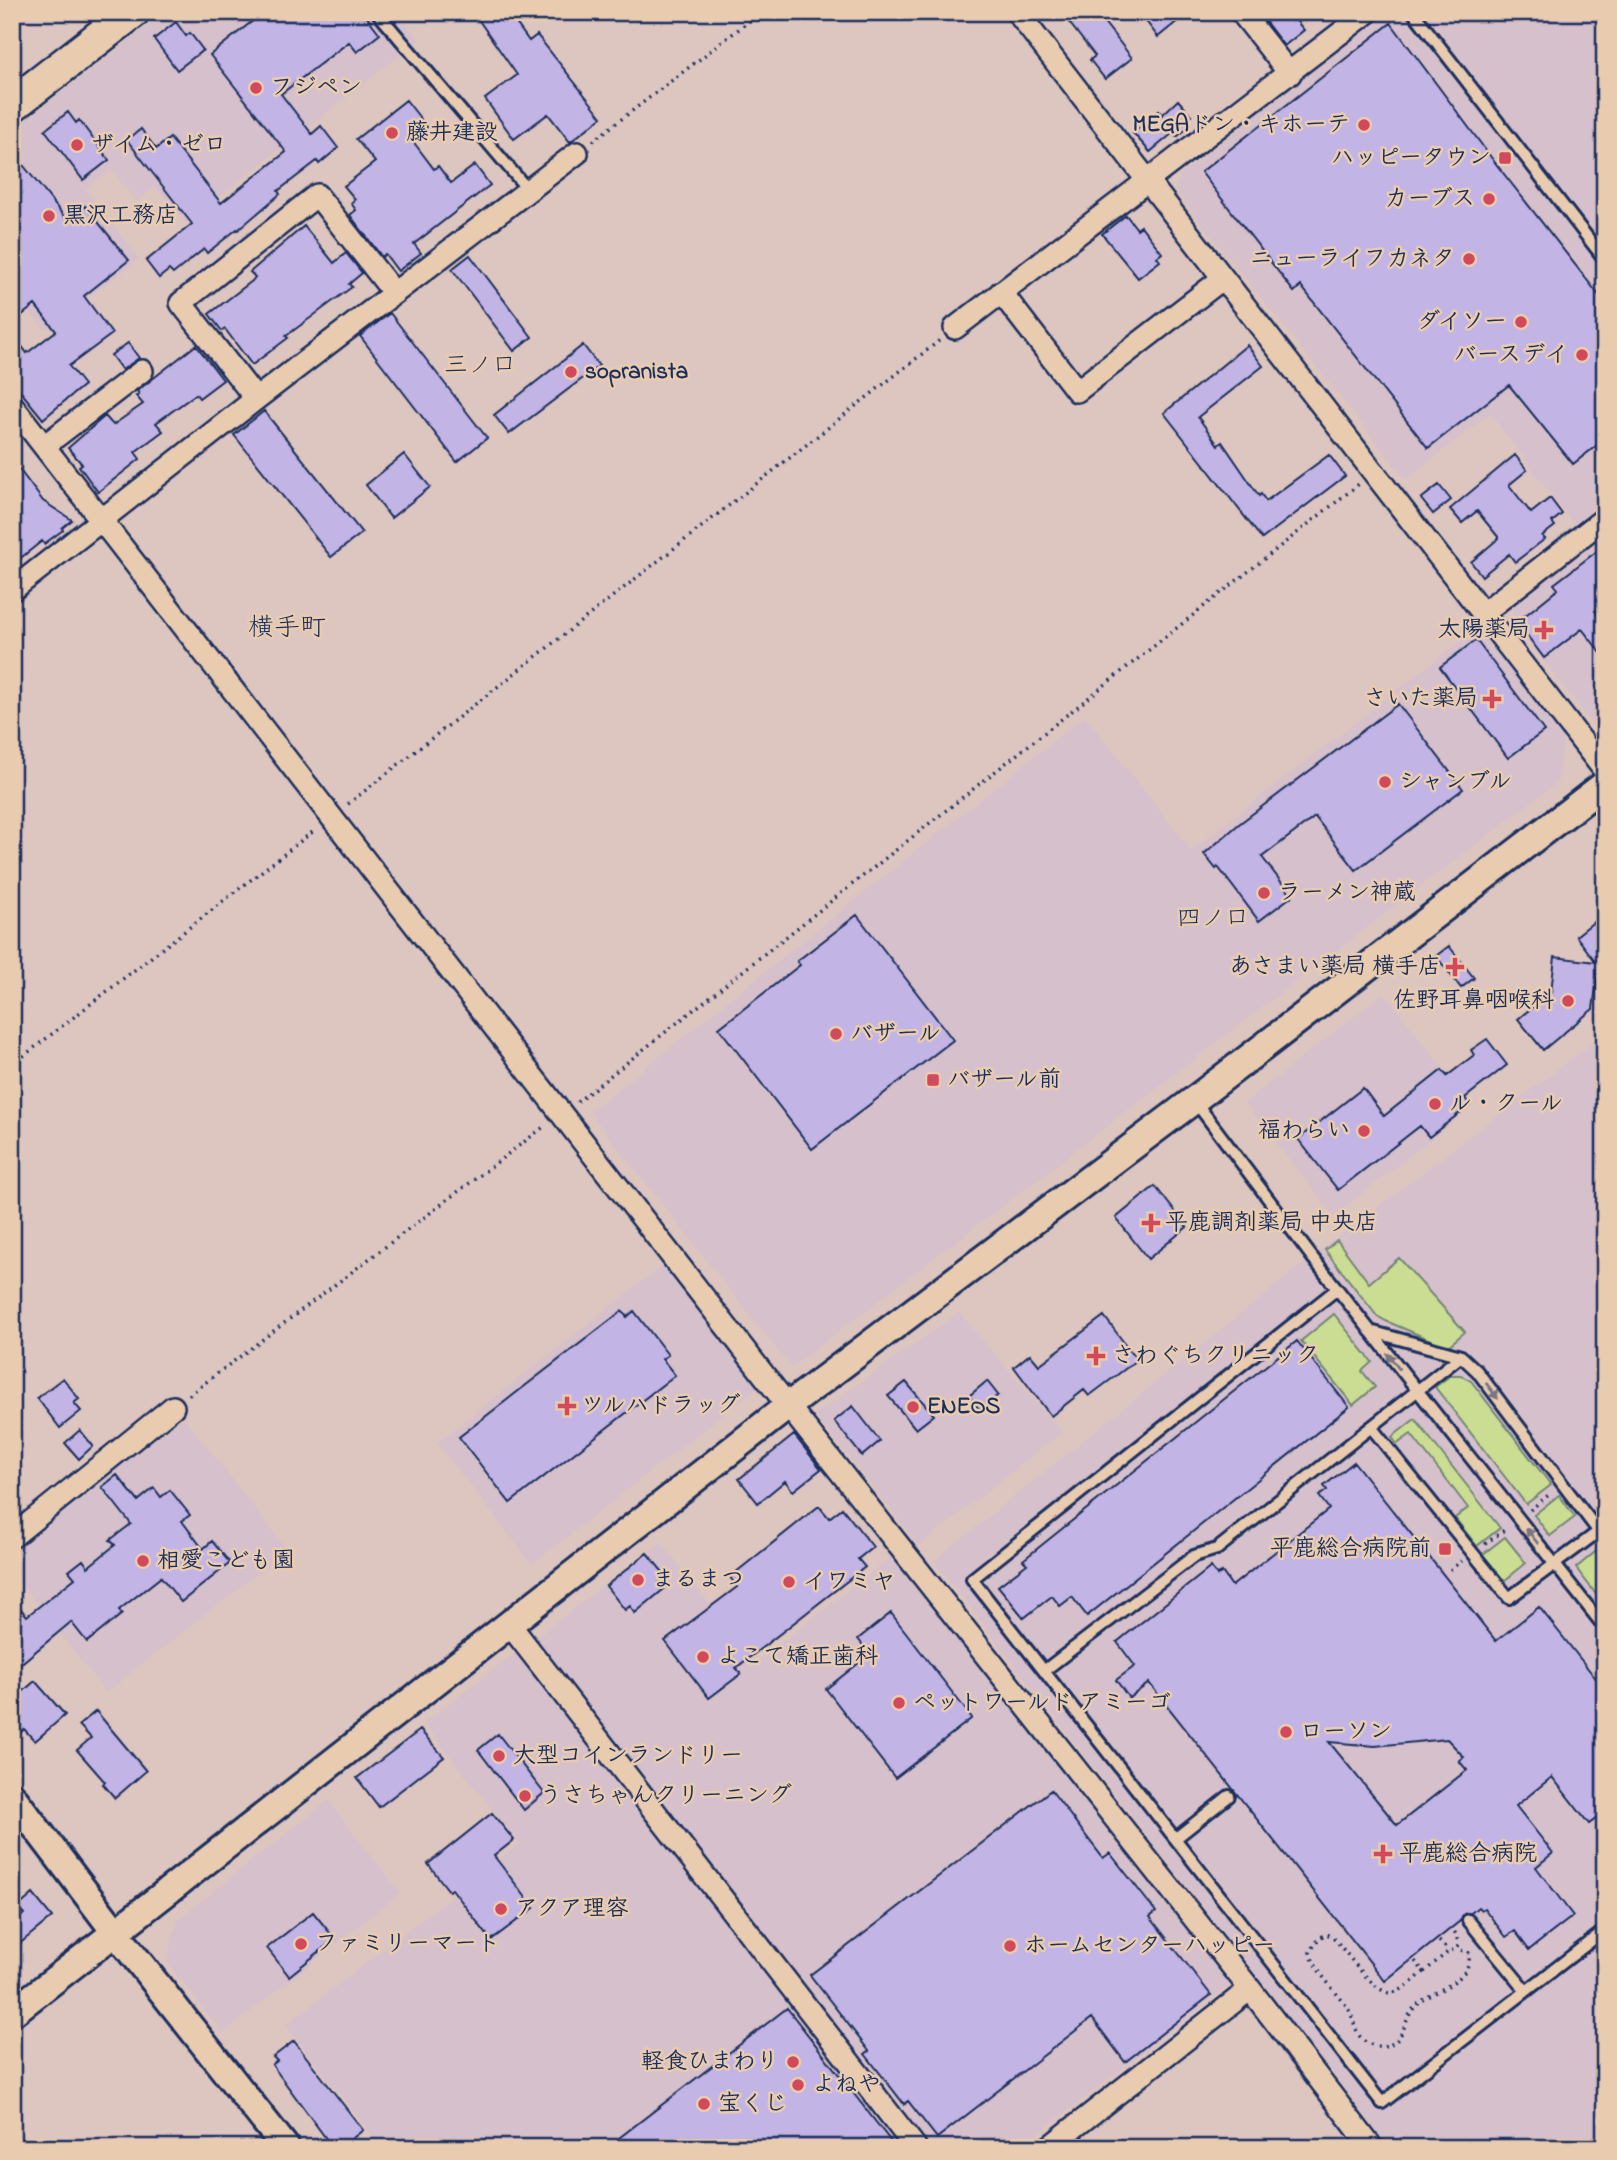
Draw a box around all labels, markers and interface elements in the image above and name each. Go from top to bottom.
place label: フジペン [270,72,362,105]
marker: フジペン [248,80,264,96]
place label: MEGAドン・キホーテ [1133,109,1350,142]
place label: 藤井建設 [406,117,498,150]
marker: MEGAドン・キホーテ [1356,117,1372,133]
marker: 藤井建設 [384,125,400,141]
place label: ザイム・ゼロ [91,129,227,162]
marker: ザイム・ゼロ [69,137,85,153]
place label: ハッピータウン [1331,142,1491,175]
marker: ハッピータウン [1497,150,1513,166]
place label: カーブス [1384,183,1475,216]
marker: カーブス [1481,191,1497,207]
place label: 黒沢工務店 [63,200,178,233]
marker: 黒沢工務店 [41,208,57,224]
place label: ニューライフカネタ [1249,243,1455,276]
marker: ニューライフカネタ [1461,251,1477,267]
place label: ダイソー [1417,306,1507,339]
marker: ダイソー [1513,314,1529,330]
place label: バースデイ [1453,339,1568,372]
marker: バースデイ [1574,347,1590,363]
district label: 三ノ口 [444,349,516,384]
place label: sopranista [585,356,688,389]
marker: sopranista [563,364,579,380]
district label: 横手町 [248,610,326,648]
place label: 太陽薬局 [1438,614,1530,647]
marker: 太陽薬局 [1536,622,1552,638]
place label: さいた薬局 [1363,683,1478,716]
marker: さいた薬局 [1484,691,1500,707]
place label: シャンブル [1399,766,1512,799]
marker: シャンブル [1377,774,1393,790]
place label: ラーメン神蔵 [1278,877,1416,910]
marker: ラーメン神蔵 [1256,885,1272,901]
district label: 四ノ口 [1177,902,1249,937]
place label: あさまい薬局 横手店 [1229,951,1441,984]
marker: あさまい薬局 横手店 [1447,959,1463,975]
place label: 佐野耳鼻咽喉科 [1393,985,1554,1018]
marker: 佐野耳鼻咽喉科 [1560,993,1576,1009]
place label: バザール [850,1018,941,1051]
marker: バザール [828,1026,844,1042]
place label: バザール前 [947,1064,1061,1097]
marker: バザール前 [925,1072,941,1088]
place label: ル・クール [1449,1088,1563,1121]
marker: ル・クール [1427,1096,1443,1112]
place label: 福わらい [1258,1115,1350,1148]
marker: 福わらい [1356,1123,1372,1139]
place label: 平鹿調剤薬局 中央店 [1165,1207,1378,1240]
marker: 平鹿調剤薬局 中央店 [1143,1215,1159,1231]
place label: さわぐちクリニック [1112,1340,1319,1373]
marker: さわぐちクリニック [1086,1346,1106,1366]
one-way arrow [1386,1352,1401,1369]
one-way arrow [1485,1382,1500,1400]
place label: ツルハドラッグ [581,1390,741,1423]
place label: ENEOS [927,1391,1001,1424]
marker: ツルハドラッグ [559,1398,575,1414]
marker: ENEOS [905,1399,921,1415]
one-way arrow [1525,1528,1540,1546]
place label: 平鹿総合病院前 [1270,1533,1431,1566]
marker: 平鹿総合病院前 [1437,1541,1453,1557]
place label: 相愛こども園 [157,1545,295,1578]
marker: 相愛こども園 [135,1553,151,1569]
place label: まるまつ [652,1564,744,1597]
place label: イワミヤ [803,1566,895,1599]
marker: まるまつ [630,1572,646,1588]
marker: イワミヤ [781,1574,797,1590]
place label: よこて矯正歯科 [717,1641,878,1674]
marker: よこて矯正歯科 [695,1649,711,1665]
place label: ペットワールド アミーゴ [913,1687,1171,1720]
marker: ペットワールド アミーゴ [891,1695,907,1711]
place label: ローソン [1300,1716,1392,1749]
marker: ローソン [1278,1724,1294,1740]
place label: 大型コインランドリー [513,1740,743,1773]
marker: 大型コインランドリー [491,1748,507,1764]
place label: うさちゃんクリーニング [539,1780,792,1813]
marker: うさちゃんクリーニング [517,1788,533,1804]
place label: 平鹿総合病院 [1399,1838,1537,1871]
marker: 平鹿総合病院 [1373,1844,1393,1864]
place label: アクア理容 [515,1893,629,1926]
marker: アクア理容 [493,1901,509,1917]
place label: ファミリーマート [315,1928,500,1961]
place label: ホームセンターハッピー [1024,1930,1275,1963]
marker: ファミリーマート [293,1936,309,1952]
marker: ホームセンターハッピー [1002,1938,1018,1954]
place label: 軽食ひまわり [641,2046,779,2079]
marker: 軽食ひまわり [785,2054,801,2070]
place label: よねや [812,2069,881,2102]
marker: よねや [790,2077,806,2093]
place label: 宝くじ [718,2088,787,2121]
marker: 宝くじ [696,2096,712,2112]

